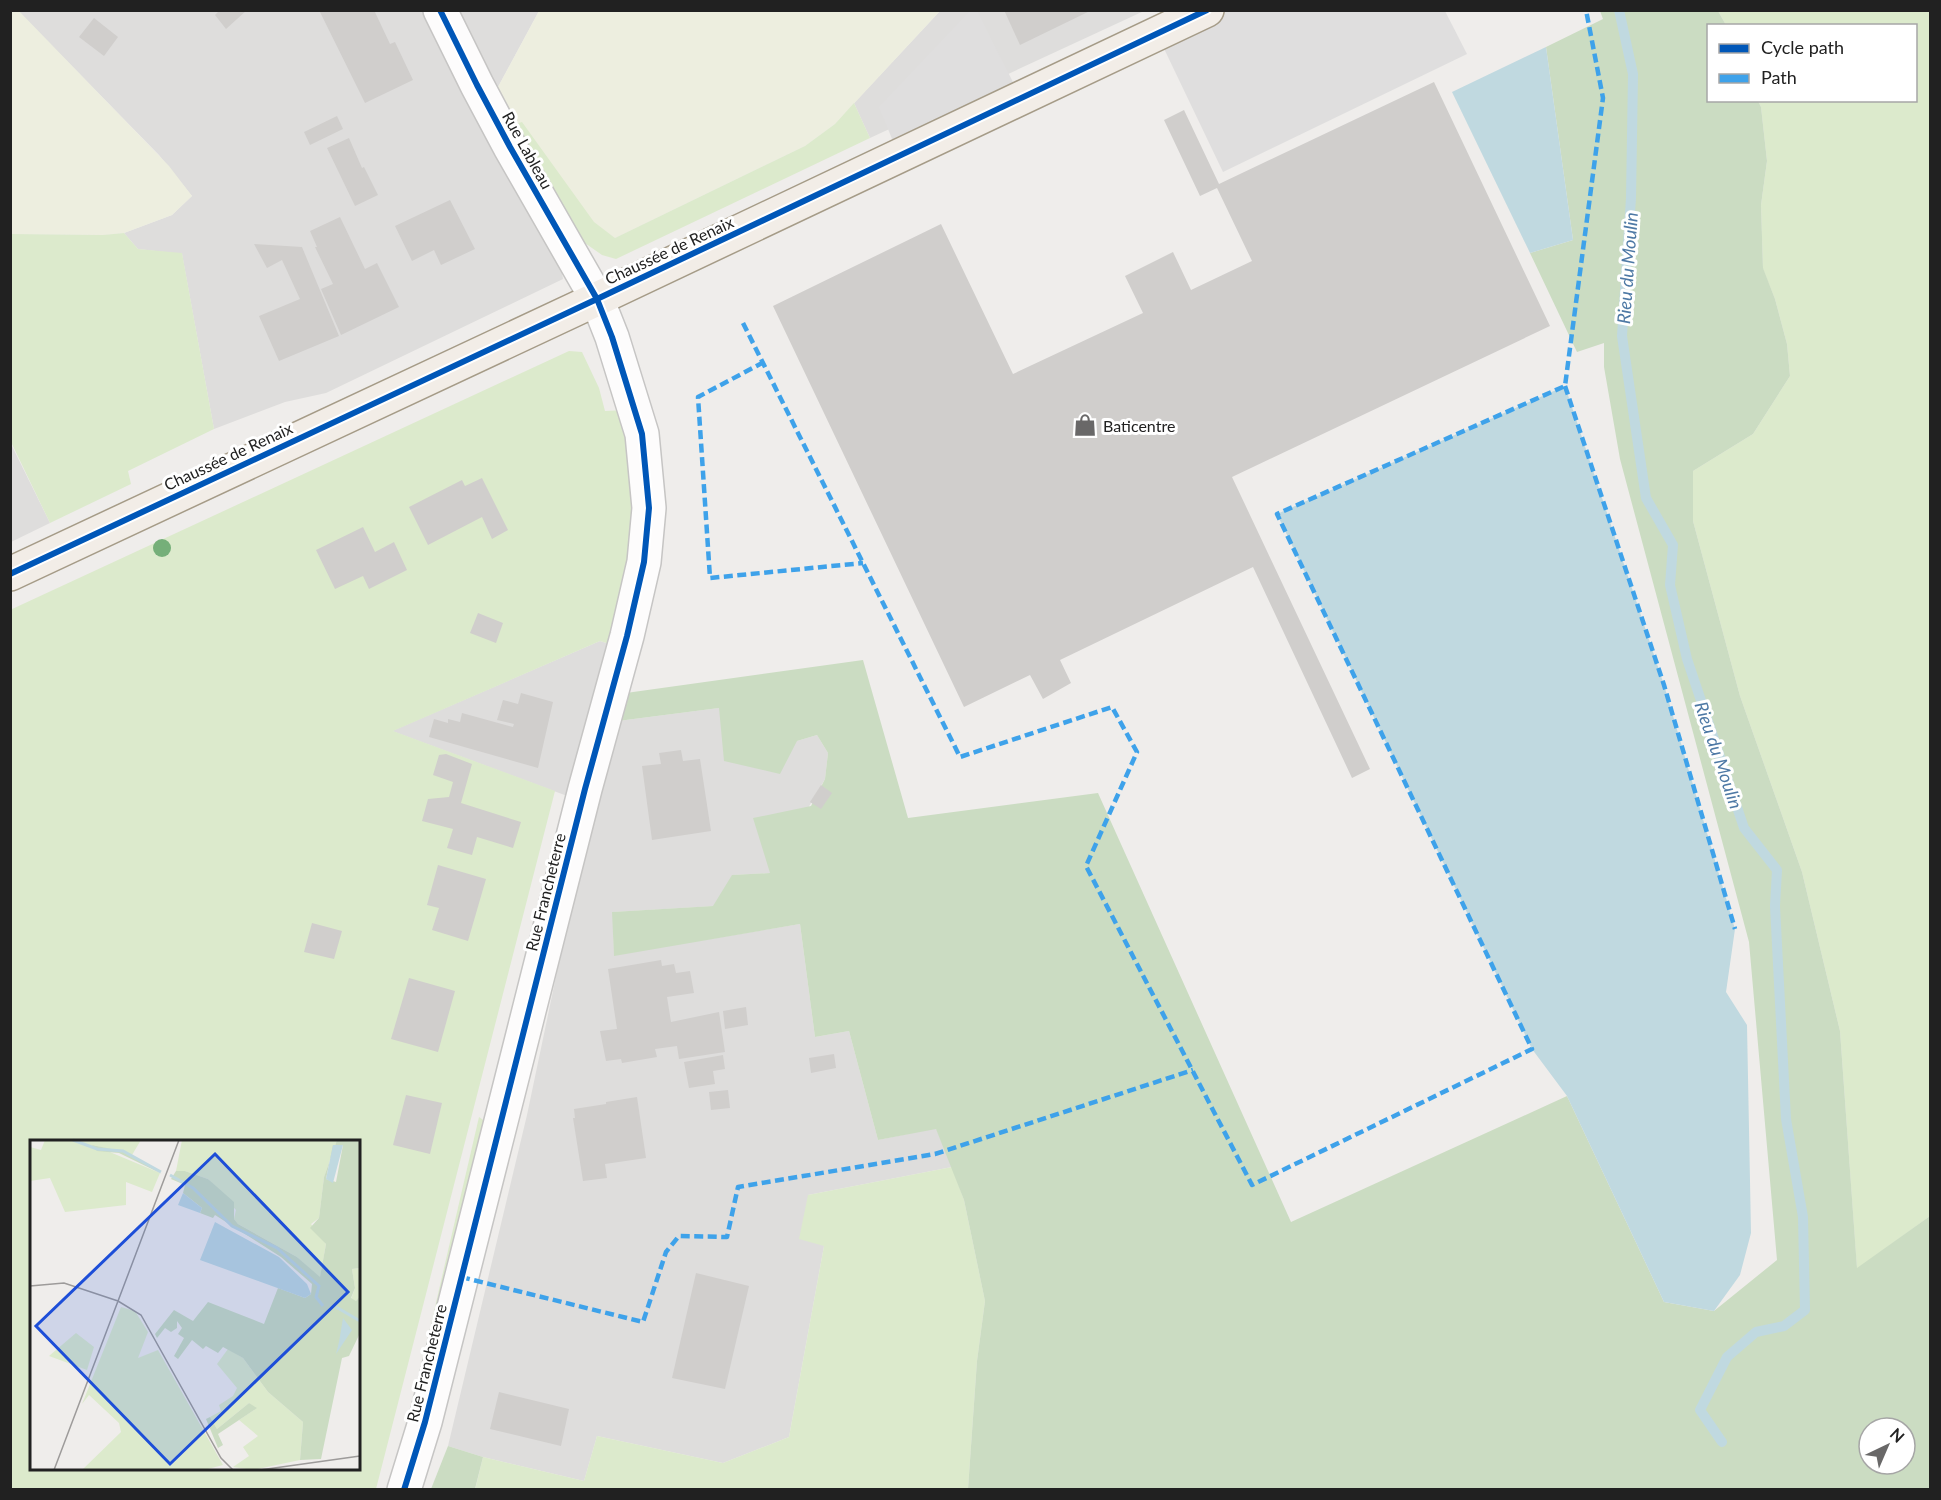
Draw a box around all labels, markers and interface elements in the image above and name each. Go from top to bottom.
legend [1707,24,1917,102]
text: Cycle path [1761,36,1844,58]
text: Path [1761,66,1797,88]
street label: Rue Lableau [499,108,557,192]
water label: Rieu du Moulin [1612,211,1642,325]
street label: Chaussée de Renaix [602,212,736,288]
shop icon: Baticentre [1072,412,1098,438]
place label: Baticentre [1103,416,1175,435]
street label: Chaussée de Renaix [161,418,295,494]
water label: Rieu du Moulin [1690,698,1748,812]
street label: Rue Francheterre [521,831,569,953]
inset map [30,1140,360,1470]
street label: Rue Francheterre [402,1302,450,1424]
north arrow [1857,1416,1917,1476]
text: N [1887,1424,1909,1446]

